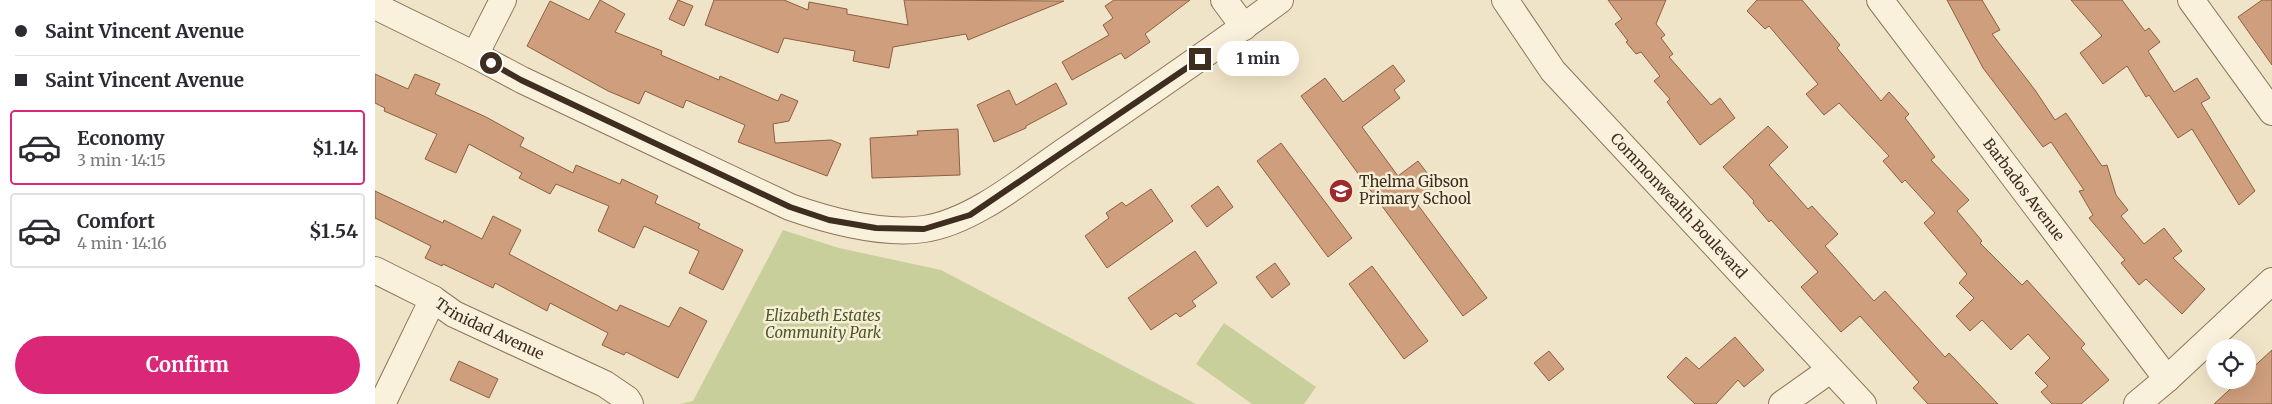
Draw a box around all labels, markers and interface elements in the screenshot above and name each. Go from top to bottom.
text: Saint Vincent Avenue [45,19,244,43]
callout: 1 min [1217,42,1300,76]
route end [1189,48,1211,70]
text: 1 min [1236,48,1280,68]
route start [480,52,502,74]
text: Saint Vincent Avenue [45,68,244,92]
icon: car [17,125,62,170]
text: Economy [77,126,165,150]
street label: Commonwealth Boulevard [1607,129,1751,282]
street label: Barbados Avenue [1979,134,2069,245]
text: $1.14 [312,136,358,160]
text: 3 min · 14:15 [77,150,166,170]
place label: Thelma Gibson Primary School [1359,172,1472,208]
school or university icon: Thelma Gibson Primary School [1328,178,1354,204]
icon: car [17,208,62,253]
text: Comfort [77,209,155,233]
text: $1.54 [309,219,358,243]
text: 4 min · 14:16 [77,233,167,253]
street label: Trinidad Avenue [431,293,547,363]
park label: Elizabeth Estates Community Park [765,306,882,342]
button: Confirm [15,336,360,394]
map controls [2206,339,2256,389]
button: locate [2206,339,2256,389]

